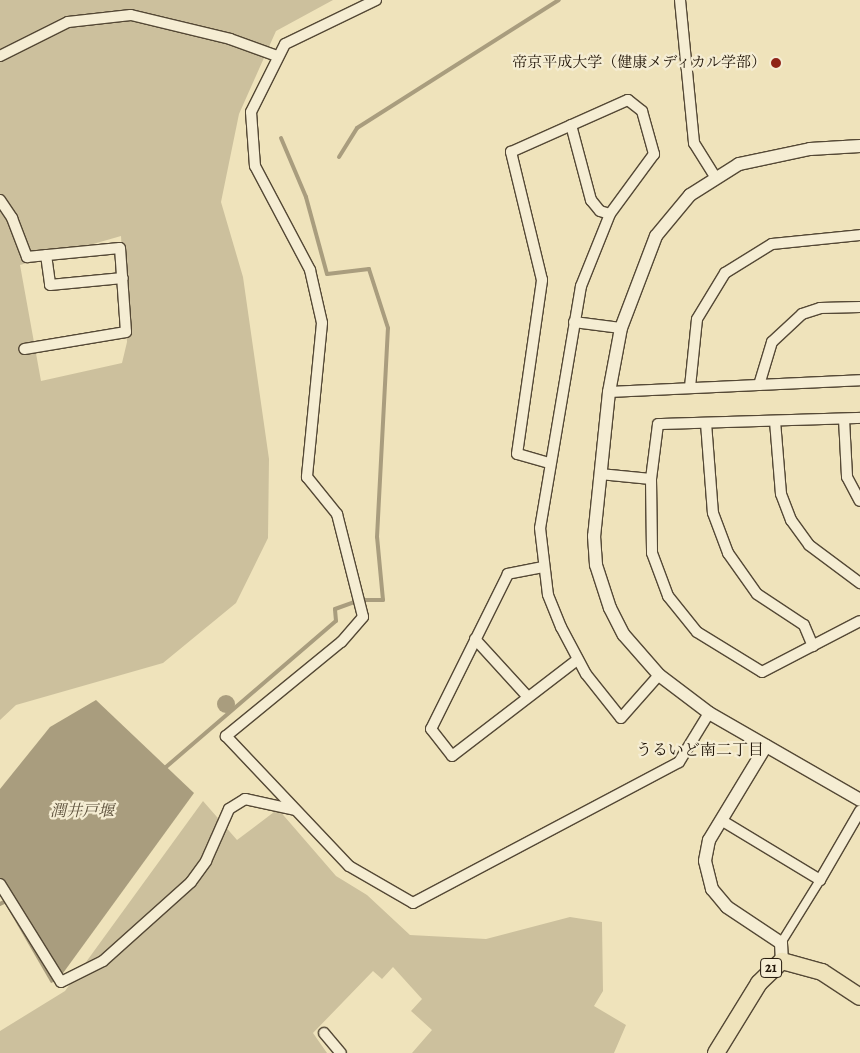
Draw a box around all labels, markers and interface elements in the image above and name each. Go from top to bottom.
place label: 帝京平成大学（健康メディカル学部） [511,54,766,72]
marker: 帝京平成大学（健康メディカル学部） [770,57,782,69]
district label: うるいど南二丁目 [636,740,764,760]
water label: 潤井戸堰 [50,801,114,821]
road number: 21 [760,956,782,980]

